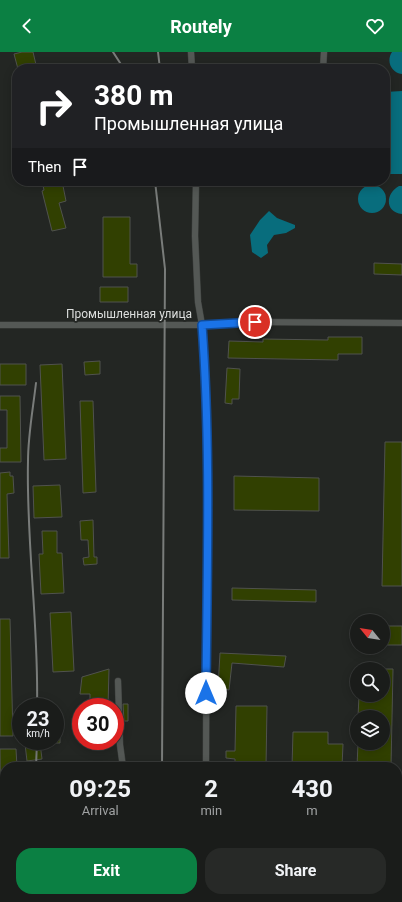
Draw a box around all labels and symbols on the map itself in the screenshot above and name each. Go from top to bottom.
pin [238,305,272,339]
street label: Промышленная улица [66,307,192,321]
north arrow [350,614,390,654]
position arrow [185,672,227,714]
speed limit sign: 30 [72,698,124,750]

